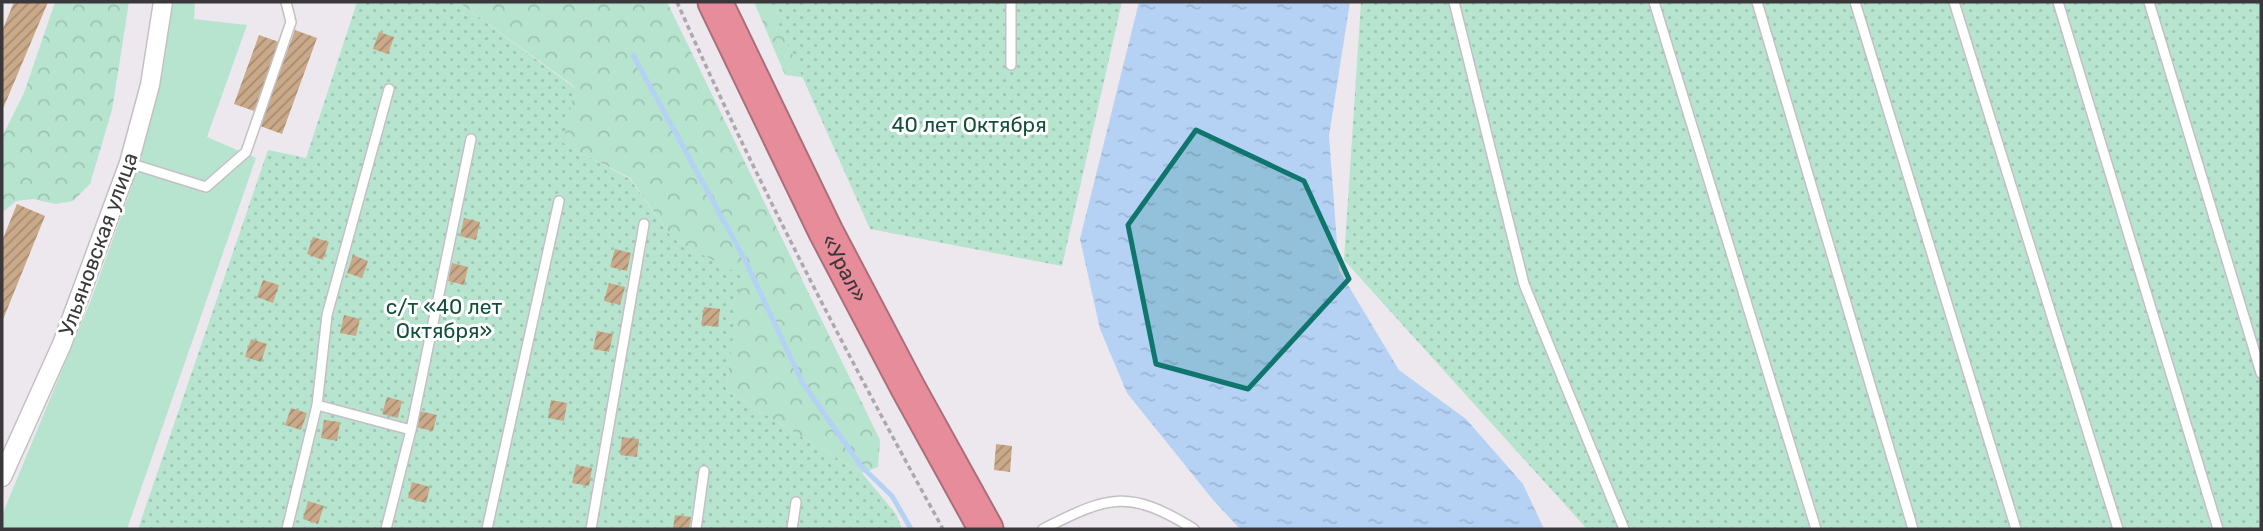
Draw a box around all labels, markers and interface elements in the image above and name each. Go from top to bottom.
park label: 40 лет Октября [891,112,1047,137]
street label: Ульяновская улица [53,149,143,339]
street label: «Урал» [817,230,873,306]
park label: с/т «40 лет Октября» [386,294,503,343]

